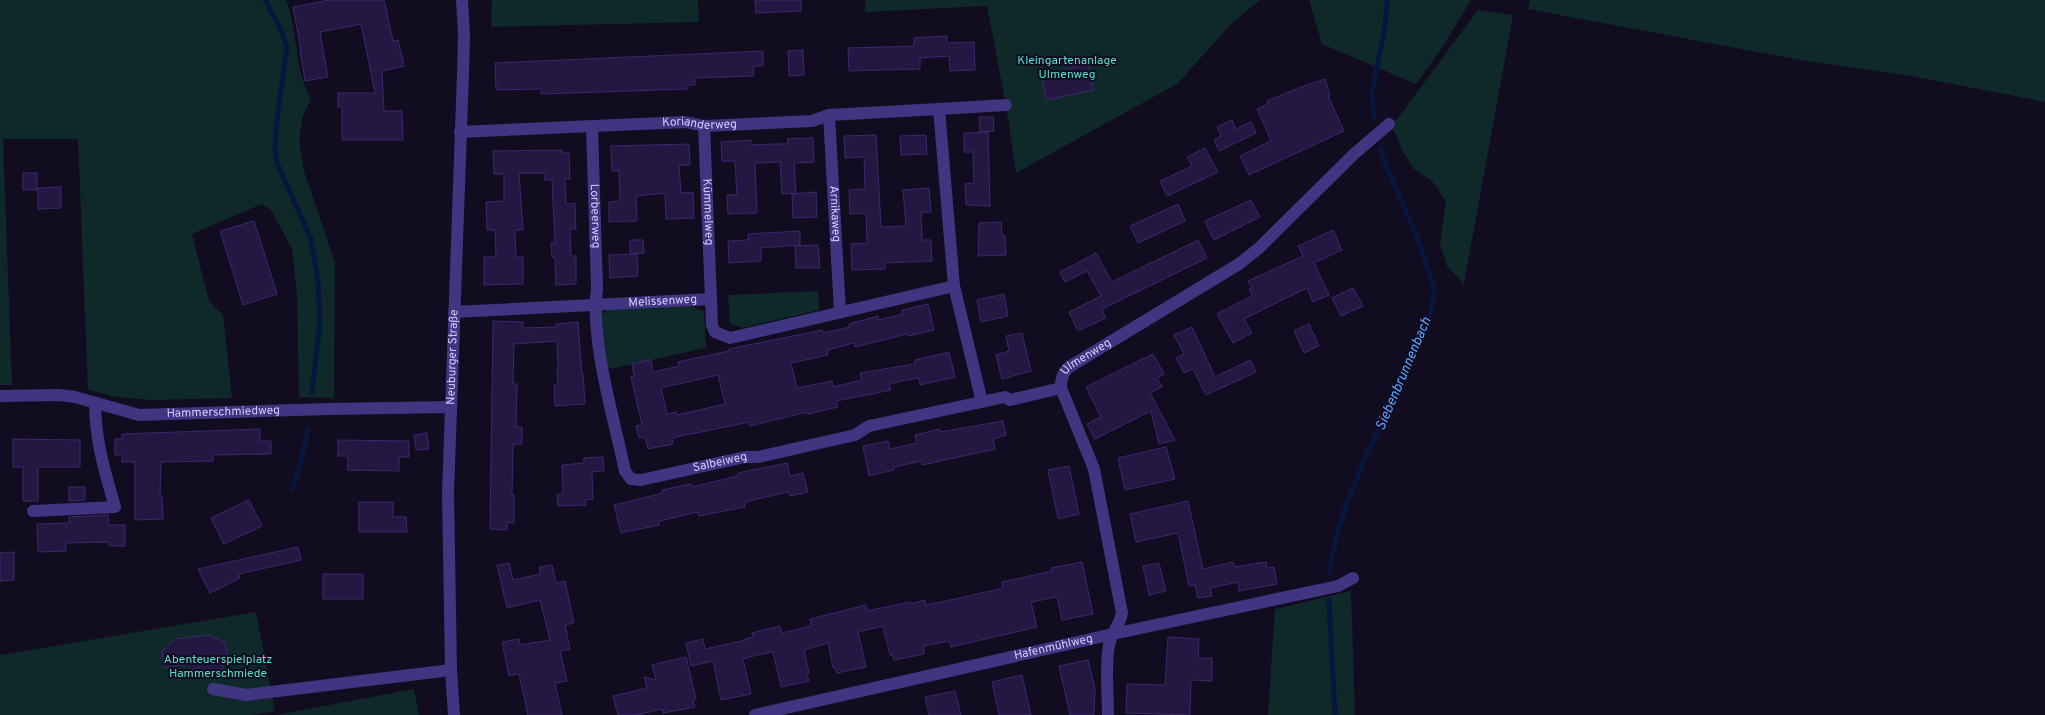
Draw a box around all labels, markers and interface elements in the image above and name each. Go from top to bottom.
park label: Kleingartenanlage Ulmenweg [1017,53,1117,83]
street label: Korianderweg [662,114,737,134]
street label: Kümmelweg [698,178,717,246]
street label: Lorbeerweg [586,183,604,249]
street label: Arnikaweg [825,185,844,243]
street label: Melissenweg [628,292,697,311]
street label: Neuburger Straße [443,309,463,405]
water label: Siebenbrunnenbach [1372,315,1436,433]
street label: Ulmenweg [1057,335,1114,379]
street label: Hammerschmiedweg [166,403,280,422]
street label: Salbeiweg [691,449,749,476]
street label: Hafenmühlweg [1013,631,1094,664]
park label: Abenteuerspielplatz Hammerschmiede [164,652,272,682]

